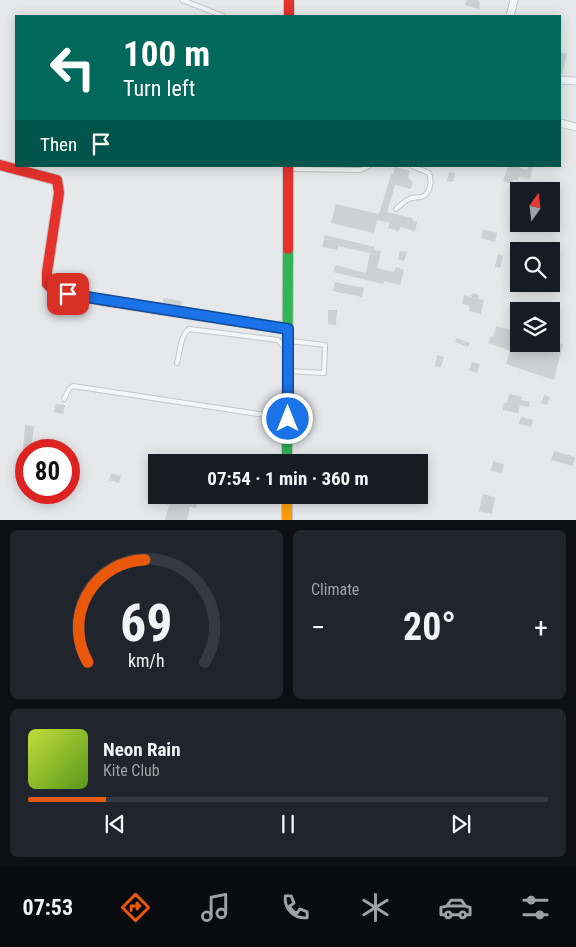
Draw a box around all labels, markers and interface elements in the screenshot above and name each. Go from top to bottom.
text: 100 m [123,34,210,75]
icon: left [40,35,105,100]
text: Turn left [123,76,195,101]
icon: arrive [87,130,115,158]
text: Then [40,133,77,156]
north arrow [510,182,560,232]
map controls [510,182,560,352]
button: search [510,242,560,292]
pin [47,273,89,315]
icon: arrive [54,280,82,308]
button: layers [510,302,560,352]
position arrow [261,392,313,444]
speed limit sign: 80 [15,439,80,504]
text: 07:54 · 1 min · 360 m [207,467,369,490]
text: Climate [311,580,359,599]
text: 69 [120,593,173,654]
text: 20° [403,605,456,649]
text: − [311,611,325,644]
text: + [534,611,548,644]
text: km/h [128,650,165,671]
text: Neon Rain [103,738,181,761]
text: Kite Club [103,761,160,780]
icon: previous [101,810,129,838]
icon: pause [274,810,302,838]
icon: next [447,810,475,838]
icon: directions [118,890,153,925]
icon: music [198,890,233,925]
icon: phone [278,890,313,925]
icon: climate [358,890,393,925]
icon: car [438,890,473,925]
icon: filters [518,890,553,925]
text: 07:53 [23,895,73,920]

